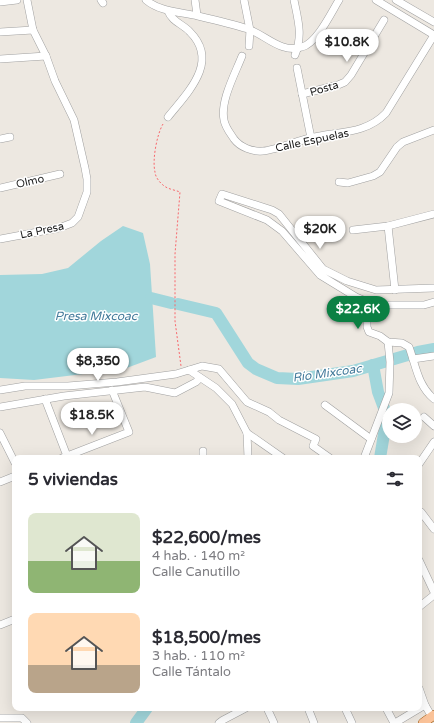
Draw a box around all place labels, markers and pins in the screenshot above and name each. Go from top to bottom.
pin: $10.8K [314,29,380,63]
pin: $20K [296,216,344,250]
pin: $22.6K [325,296,391,330]
pin: $8,350 [65,348,131,382]
pin: $18.5K [59,402,125,436]

